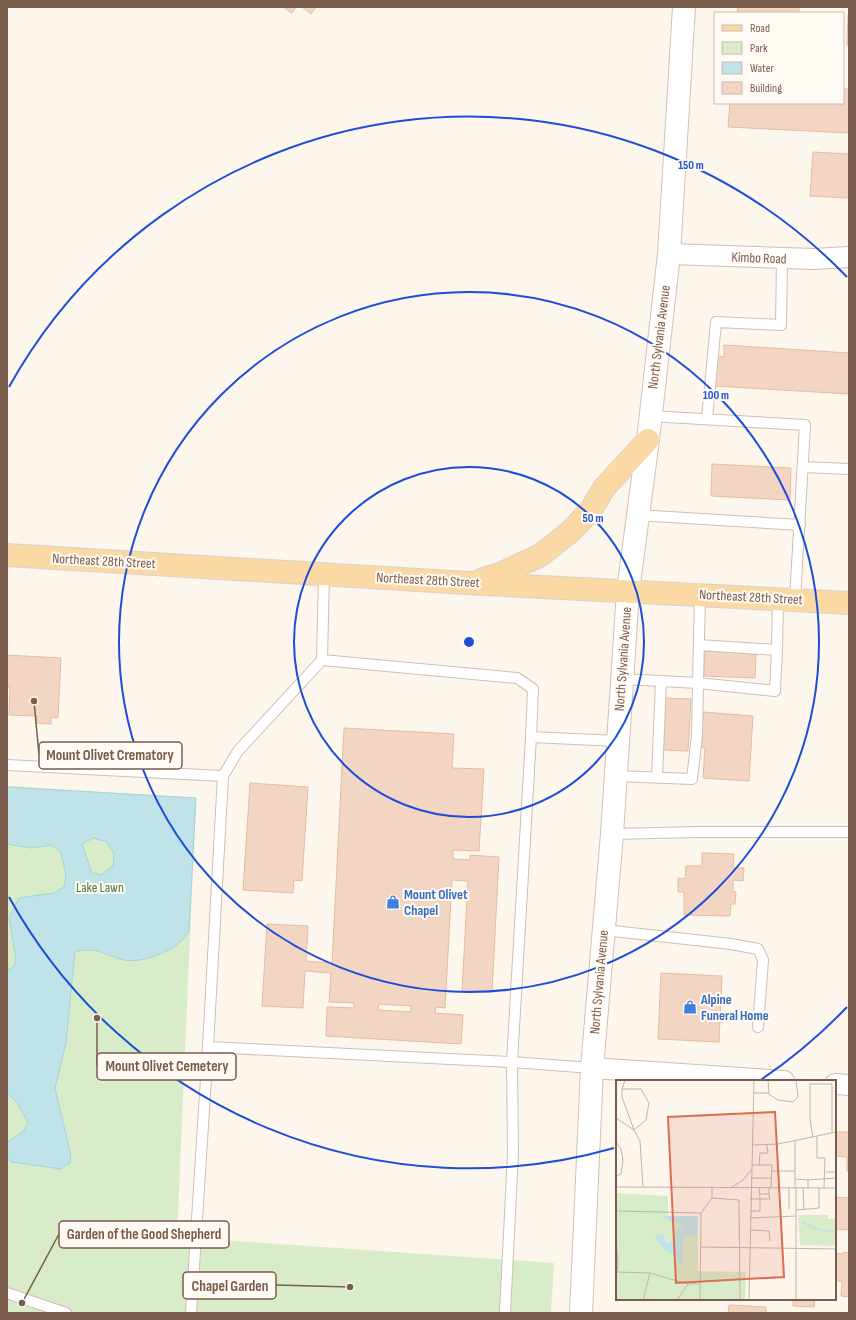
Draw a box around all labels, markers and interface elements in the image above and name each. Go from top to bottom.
legend [714,12,844,104]
text: Road [750,21,770,36]
text: Park [750,41,768,56]
text: Water [750,61,774,76]
text: Building [750,81,782,96]
text: 150 m [678,158,704,173]
street label: Kimbo Road [731,249,787,267]
street label: North Sylvania Avenue [644,284,674,390]
text: 100 m [703,388,729,403]
text: 50 m [583,511,603,526]
street label: Northeast 28th Street [52,550,156,572]
street label: Northeast 28th Street [376,569,480,591]
street label: Northeast 28th Street [699,586,803,608]
street label: North Sylvania Avenue [611,606,635,712]
centre of rings [462,635,476,649]
callout: Mount Olivet Crematory [39,742,182,769]
text: Mount Olivet Crematory [46,746,175,765]
park label: Lake Lawn [76,879,124,896]
place label: Mount Olivet Chapel [404,886,468,919]
shop icon: Mount Olivet Chapel [385,894,401,910]
street label: North Sylvania Avenue [586,929,612,1035]
place label: Alpine Funeral Home [700,991,769,1024]
shop icon: Alpine Funeral Home [682,999,698,1015]
callout: Mount Olivet Cemetery [97,1053,236,1080]
text: Mount Olivet Cemetery [105,1057,229,1076]
inset map [616,1080,836,1300]
callout: Garden of the Good Shepherd [59,1221,229,1248]
text: Garden of the Good Shepherd [67,1225,221,1244]
callout: Chapel Garden [183,1272,276,1299]
text: Chapel Garden [192,1277,268,1296]

